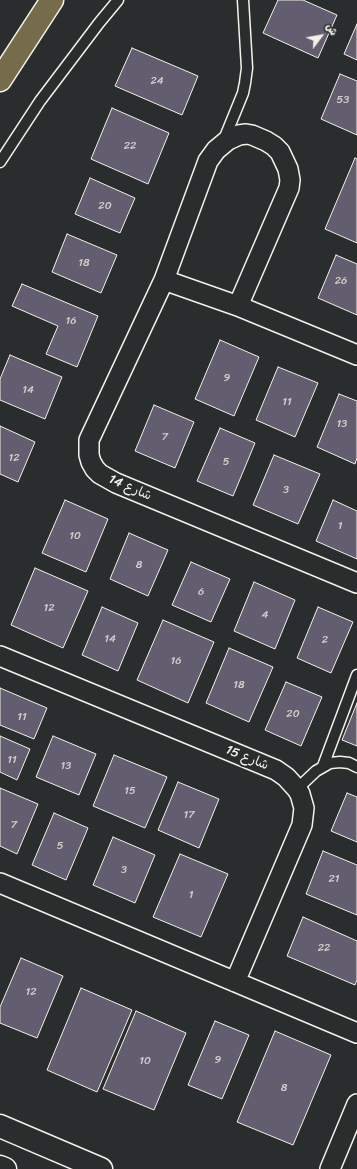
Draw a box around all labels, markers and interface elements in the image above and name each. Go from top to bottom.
north arrow [301,16,341,56]
text: ش [320,19,343,40]
house number: 24 [150,74,164,88]
house number: 53 [337,93,349,107]
house number: 22 [124,139,136,153]
house number: 20 [98,199,112,213]
house number: 18 [78,256,90,270]
house number: 26 [335,274,347,288]
house number: 16 [66,314,76,328]
house number: 9 [224,371,230,385]
house number: 14 [22,383,34,397]
house number: 11 [282,395,292,409]
house number: 13 [337,417,347,431]
house number: 7 [162,430,168,444]
house number: 12 [8,451,20,465]
house number: 5 [223,455,229,469]
street label: شارع 14 [106,472,154,504]
house number: 3 [283,483,289,497]
house number: 1 [338,519,342,533]
house number: 10 [69,529,81,543]
house number: 8 [136,558,142,572]
house number: 6 [198,585,204,599]
house number: 12 [43,601,55,615]
house number: 4 [262,608,268,622]
house number: 14 [104,632,116,646]
house number: 2 [322,633,328,647]
house number: 16 [171,654,181,668]
house number: 18 [233,678,245,692]
house number: 20 [286,707,300,721]
house number: 11 [17,710,27,724]
street label: شارع 15 [223,742,271,774]
house number: 11 [7,753,17,767]
house number: 13 [61,759,71,773]
house number: 15 [124,784,136,798]
house number: 17 [184,808,194,822]
house number: 7 [11,818,17,832]
house number: 5 [57,839,63,853]
house number: 3 [121,863,127,877]
house number: 21 [328,872,340,886]
house number: 1 [189,888,193,902]
house number: 22 [318,941,330,955]
house number: 12 [25,985,37,999]
house number: 9 [215,1053,221,1067]
house number: 10 [139,1054,151,1068]
house number: 8 [281,1081,287,1095]

